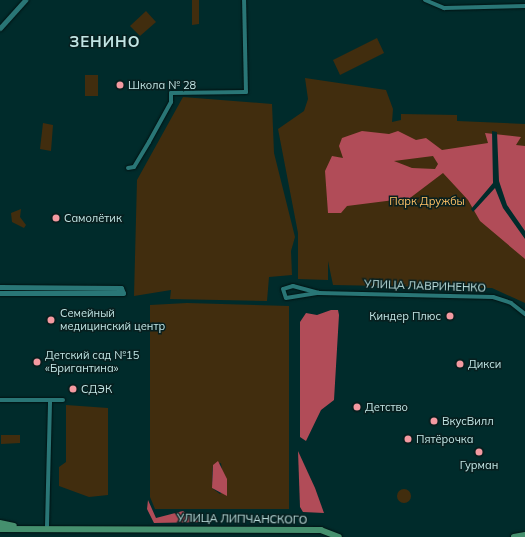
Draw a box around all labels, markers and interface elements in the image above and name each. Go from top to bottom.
district label: ЗЕНИНО [70,33,140,51]
place label: Школа № 28 [128,78,196,92]
marker: Школа № 28 [115,80,125,90]
park label: Парк Дружбы [389,194,465,208]
place label: Самолётик [64,211,122,225]
marker: Самолётик [51,213,61,223]
street label: УЛИЦА ЛАВРИНЕНКО [364,277,486,295]
place label: Семейный медицинский центр [60,307,165,333]
place label: Киндер Плюс [369,309,441,323]
marker: Киндер Плюс [444,310,456,322]
marker: Семейный медицинский центр [45,314,57,326]
place label: Детский сад №15 «Бригантина» [45,349,139,375]
marker: Детский сад №15 «Бригантина» [32,357,42,367]
place label: Дикси [468,357,501,371]
marker: Дикси [455,359,465,369]
place label: СДЭК [81,382,112,396]
marker: СДЭК [68,384,78,394]
place label: Детство [365,400,408,414]
marker: Детство [352,402,362,412]
place label: ВкусВилл [442,414,494,428]
marker: ВкусВилл [429,416,439,426]
place label: Пятёрочка [416,432,473,446]
marker: Пятёрочка [403,434,413,444]
marker: Гурман [474,447,484,457]
place label: Гурман [460,458,498,472]
street label: УЛИЦА ЛИПЧАНСКОГО [177,511,307,527]

